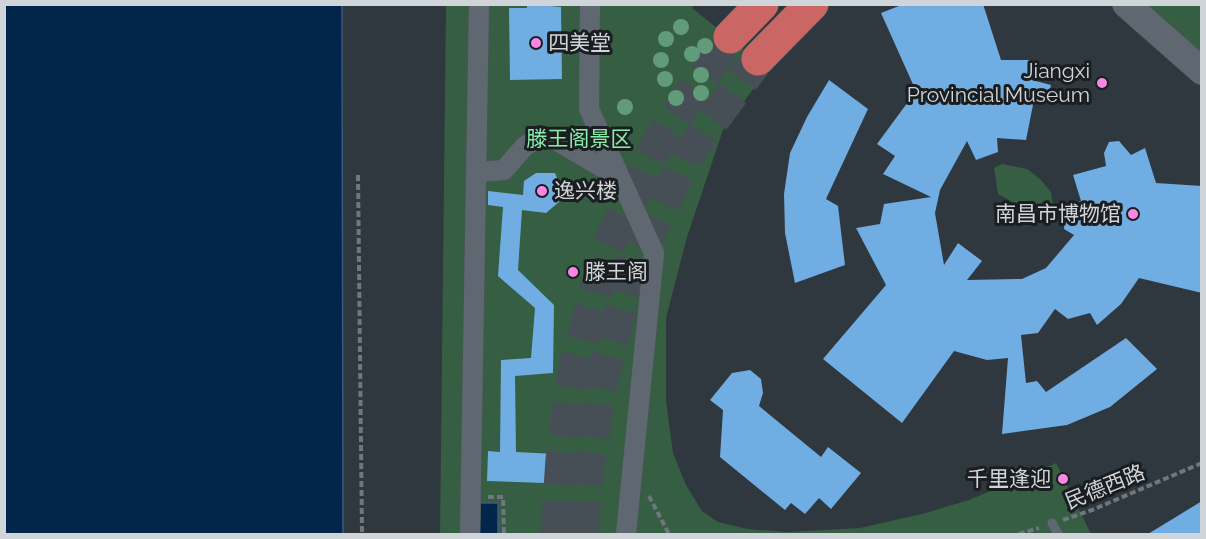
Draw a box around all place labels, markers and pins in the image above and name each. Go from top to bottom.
place label: 四美堂 [548,30,611,55]
marker: 四美堂 [529,36,543,50]
place label: Jiangxi Provincial Museum [907,58,1090,107]
marker: Jiangxi Provincial Museum [1095,76,1109,90]
place label: 逸兴楼 [554,178,617,203]
marker: 逸兴楼 [535,184,549,198]
place label: 南昌市博物馆 [995,201,1121,226]
marker: 南昌市博物馆 [1126,207,1140,221]
place label: 滕王阁 [585,259,648,284]
marker: 滕王阁 [566,265,580,279]
place label: 千里逢迎 [967,466,1051,491]
marker: 千里逢迎 [1056,472,1070,486]

